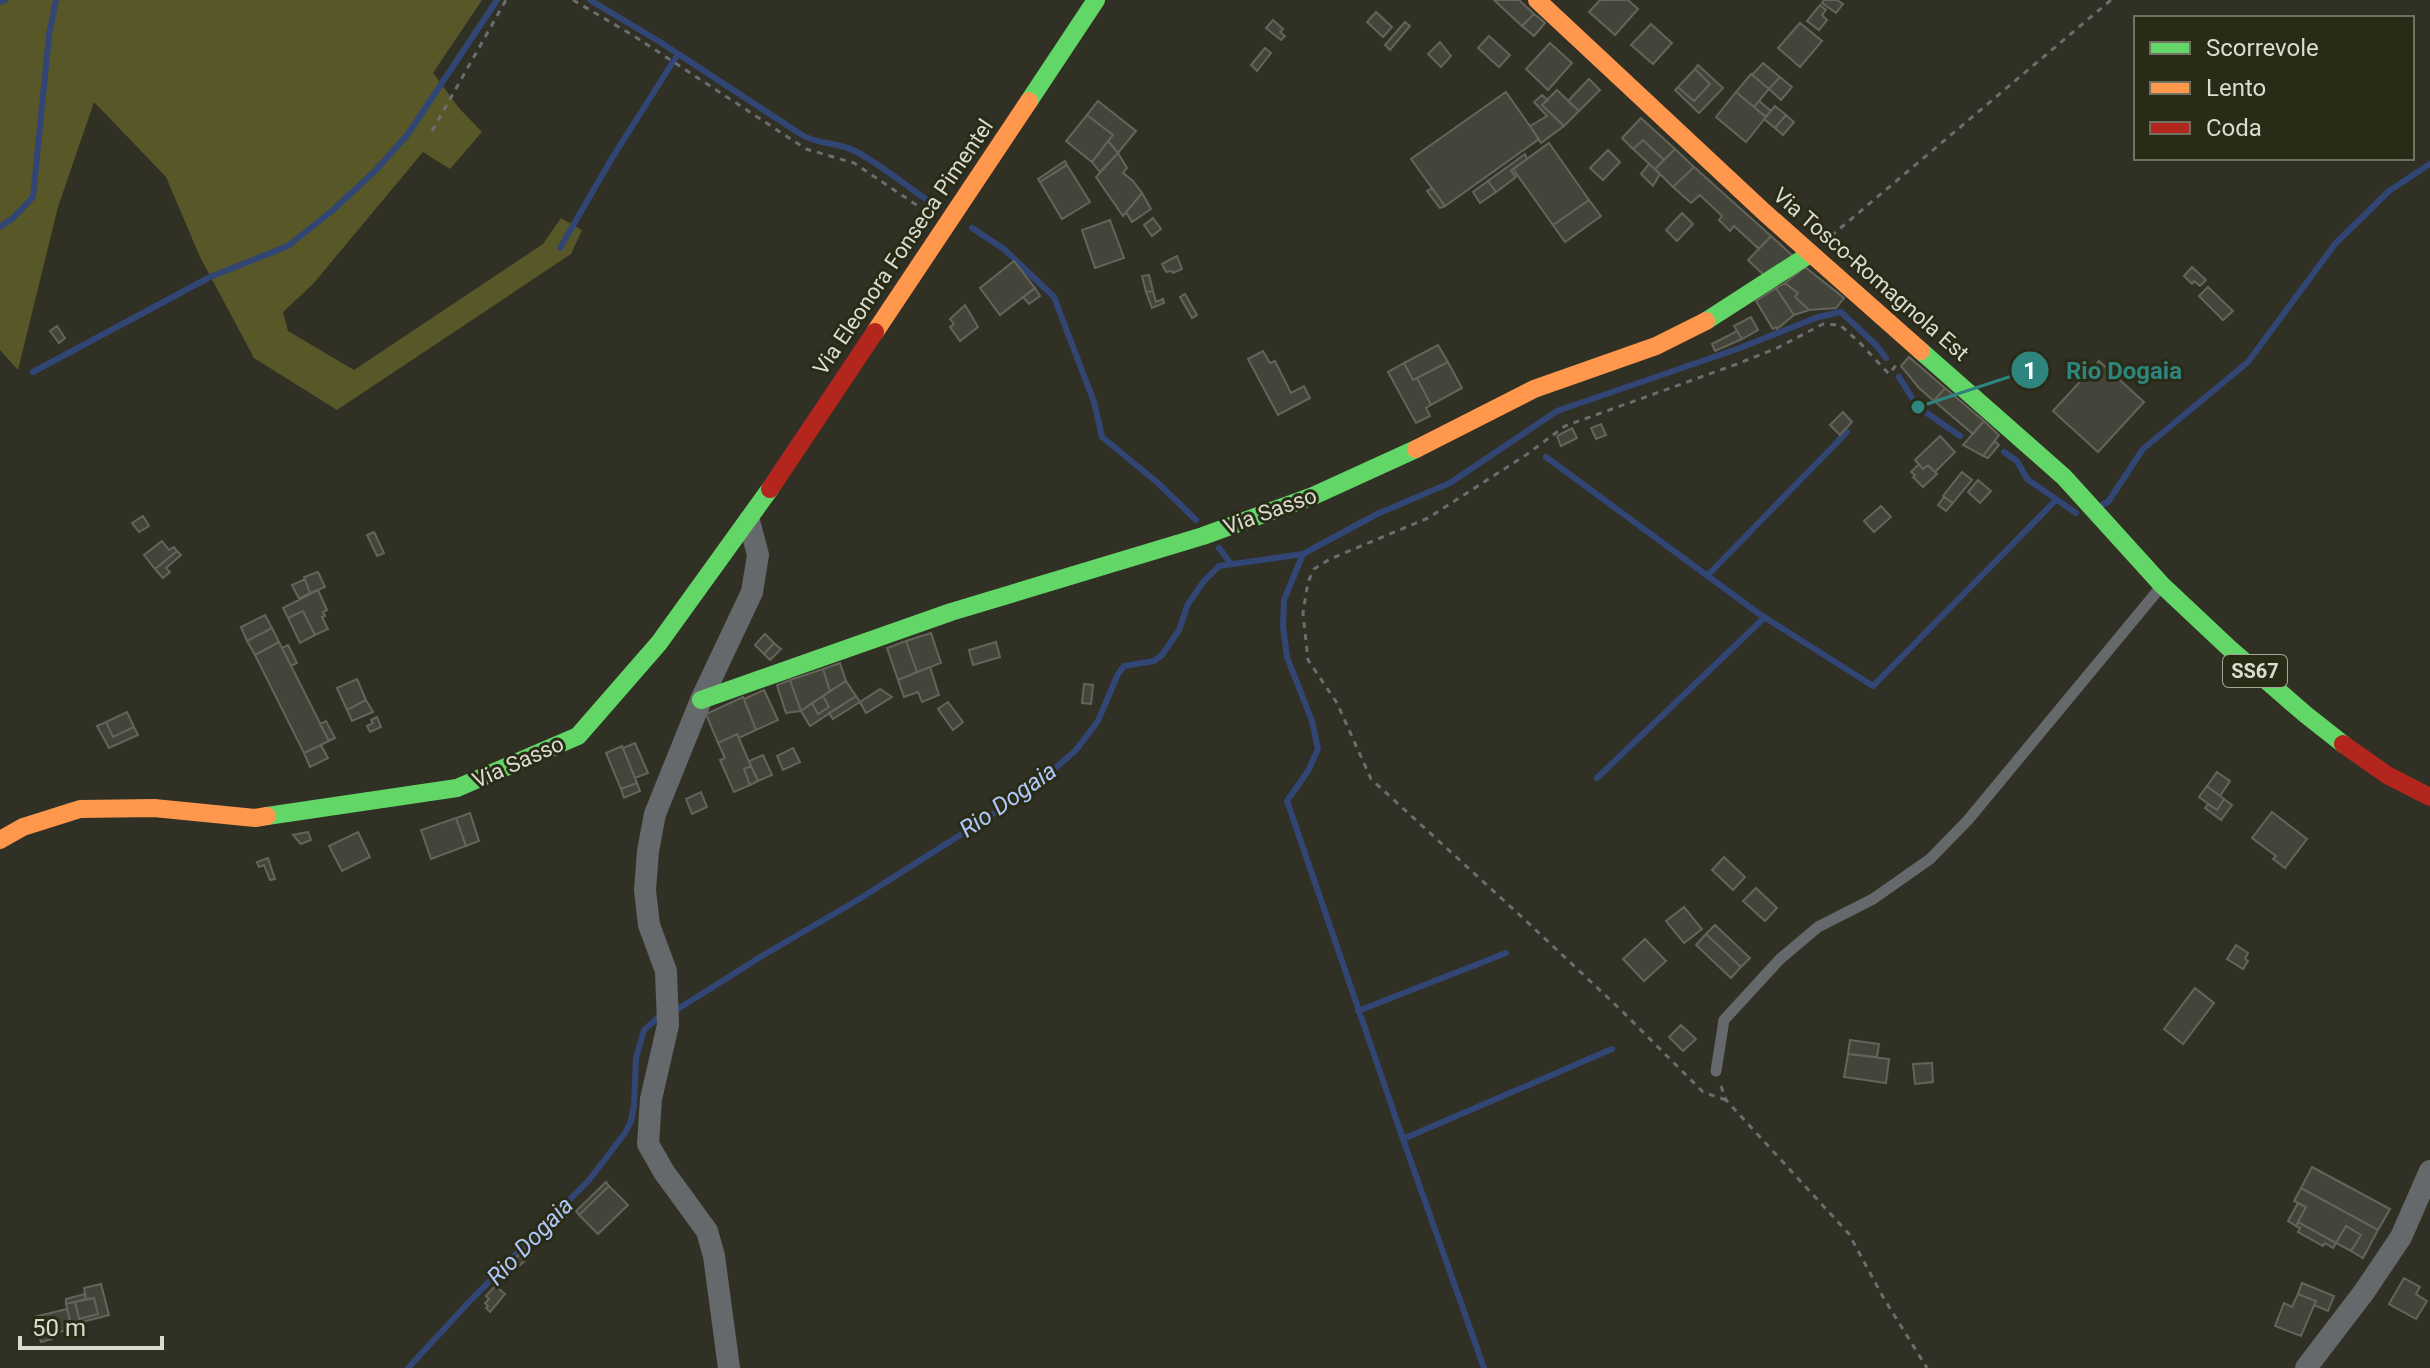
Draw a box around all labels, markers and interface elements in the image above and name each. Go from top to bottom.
legend [2134,16,2414,160]
text: Scorrevole [2206,34,2319,62]
text: Lento [2206,74,2266,102]
street label: Via Eleonora Fonseca Pimentel [808,114,998,380]
text: Coda [2206,114,2262,142]
street label: Via Tosco-Romagnola Est [1768,182,1974,366]
callout: Rio Dogaia [2010,346,2198,394]
text: 1 [2023,357,2037,385]
text: Rio Dogaia [2066,357,2182,385]
street label: Via Sasso [1220,483,1320,539]
road number: SS67 [2223,655,2287,687]
street label: Via Sasso [469,731,567,793]
water label: Rio Dogaia [954,756,1062,844]
water label: Rio Dogaia [481,1191,579,1291]
scale bar [20,1300,162,1350]
text: 50 m [32,1314,86,1342]

